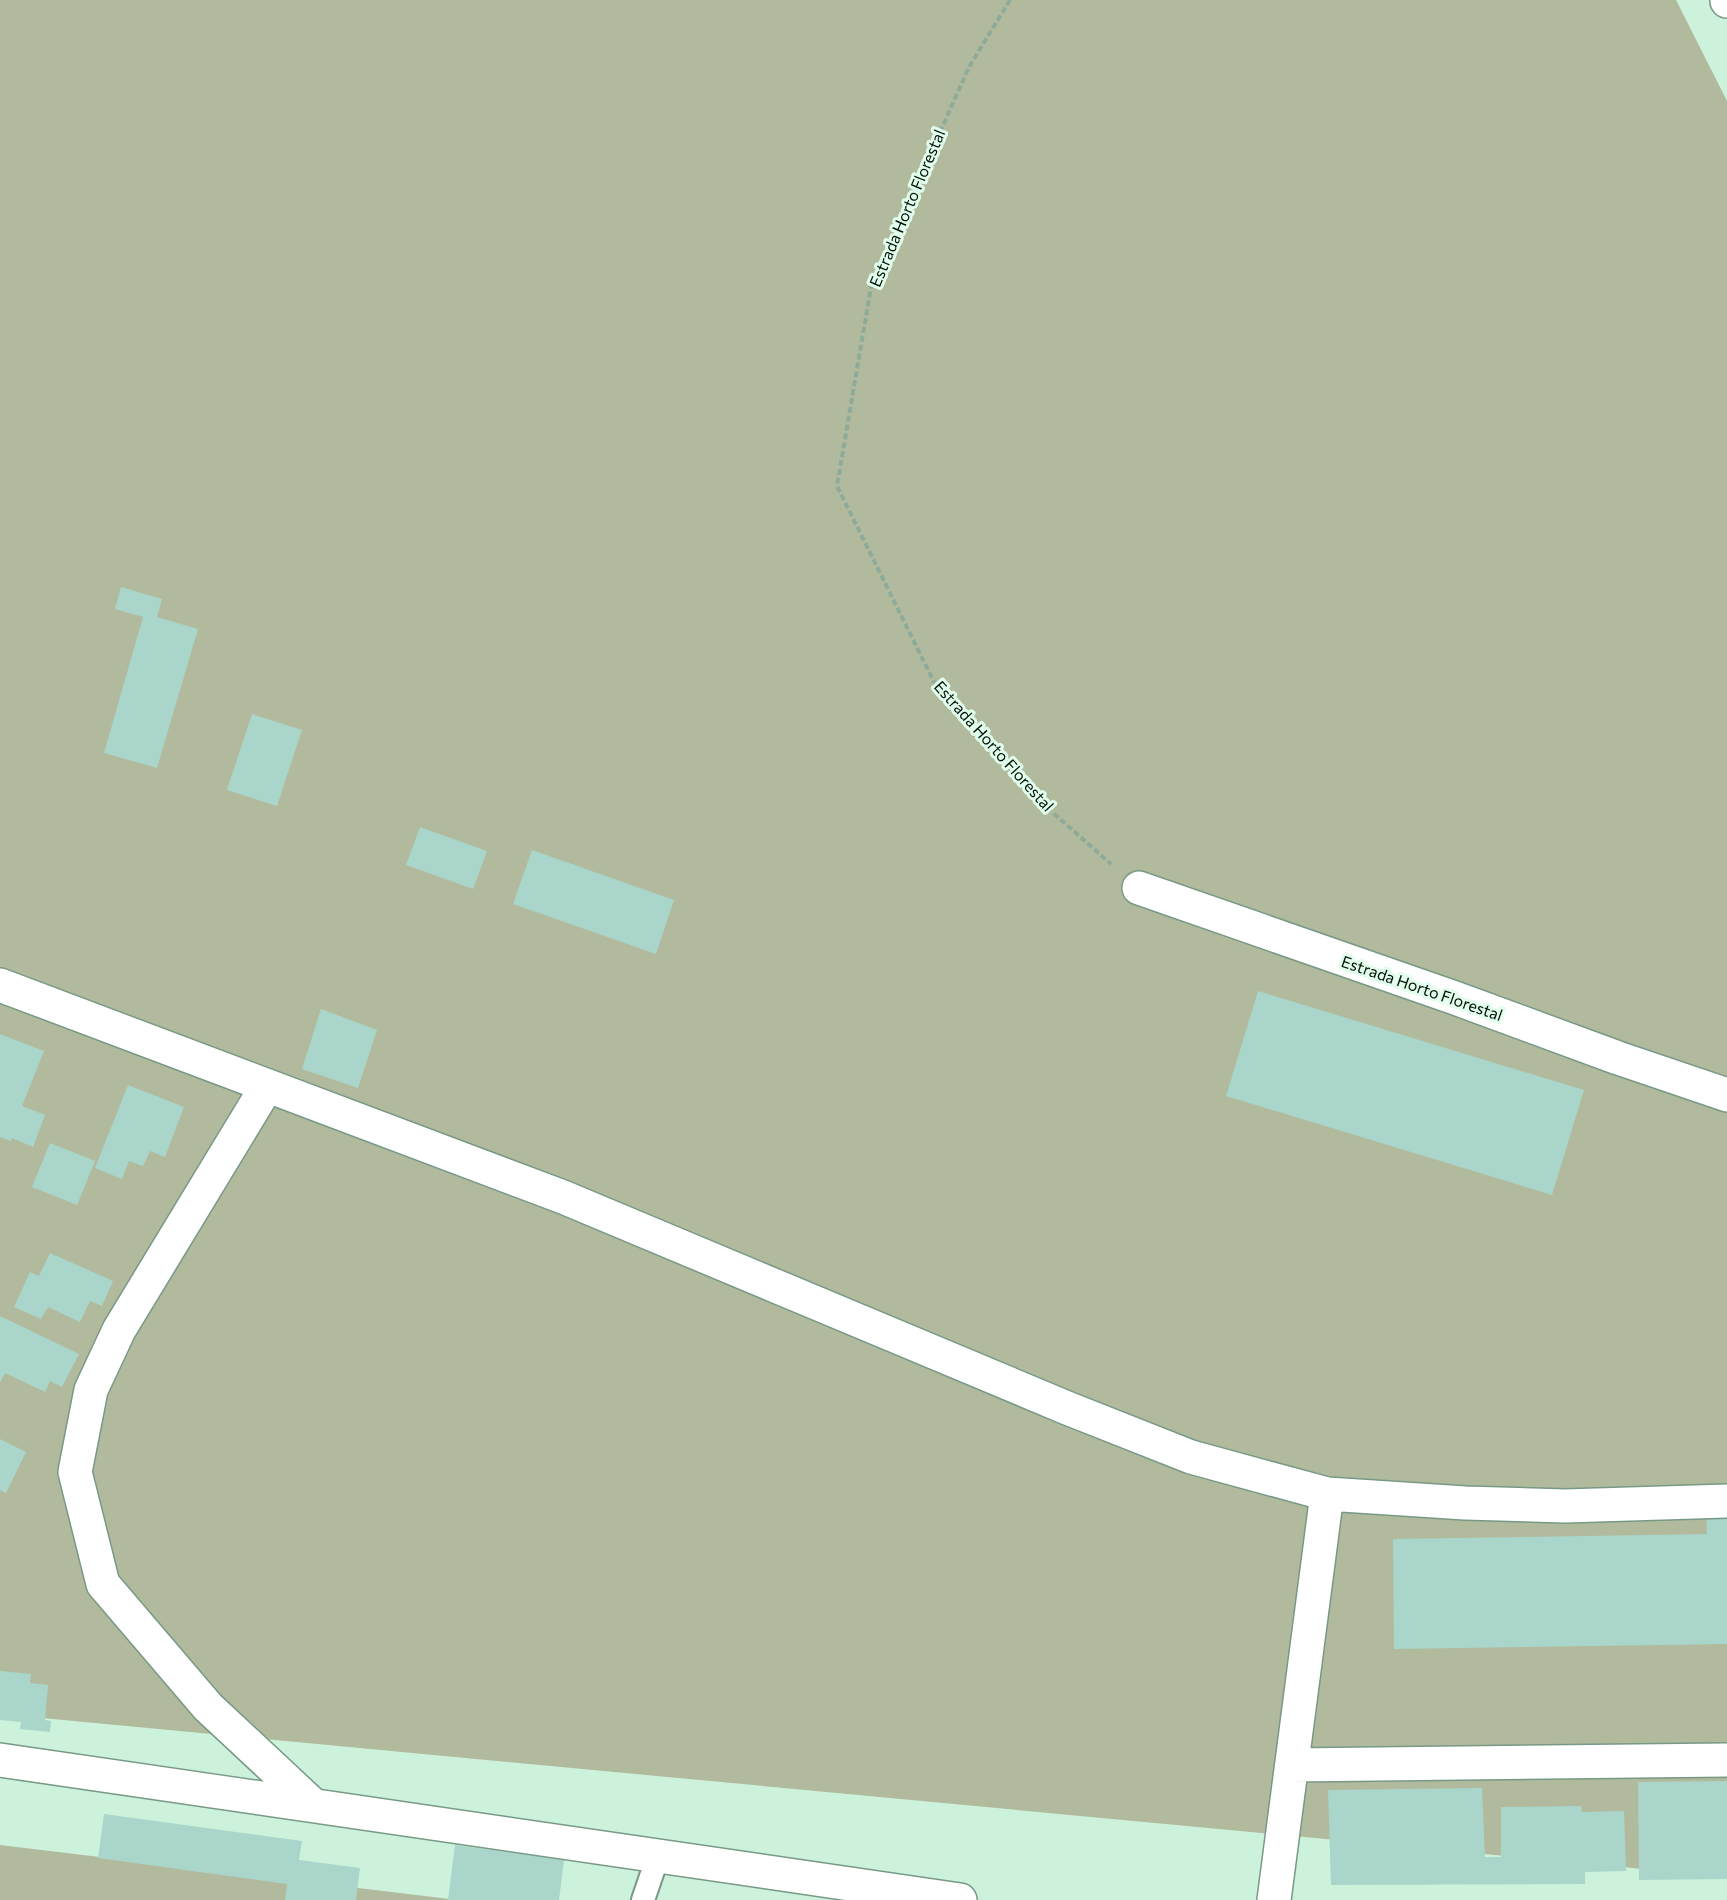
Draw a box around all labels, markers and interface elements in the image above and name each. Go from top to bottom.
street label: Estrada Horto Florestal [865,126,948,289]
street label: Estrada Horto Florestal [931,676,1058,815]
street label: Estrada Horto Florestal [1339,951,1505,1024]

